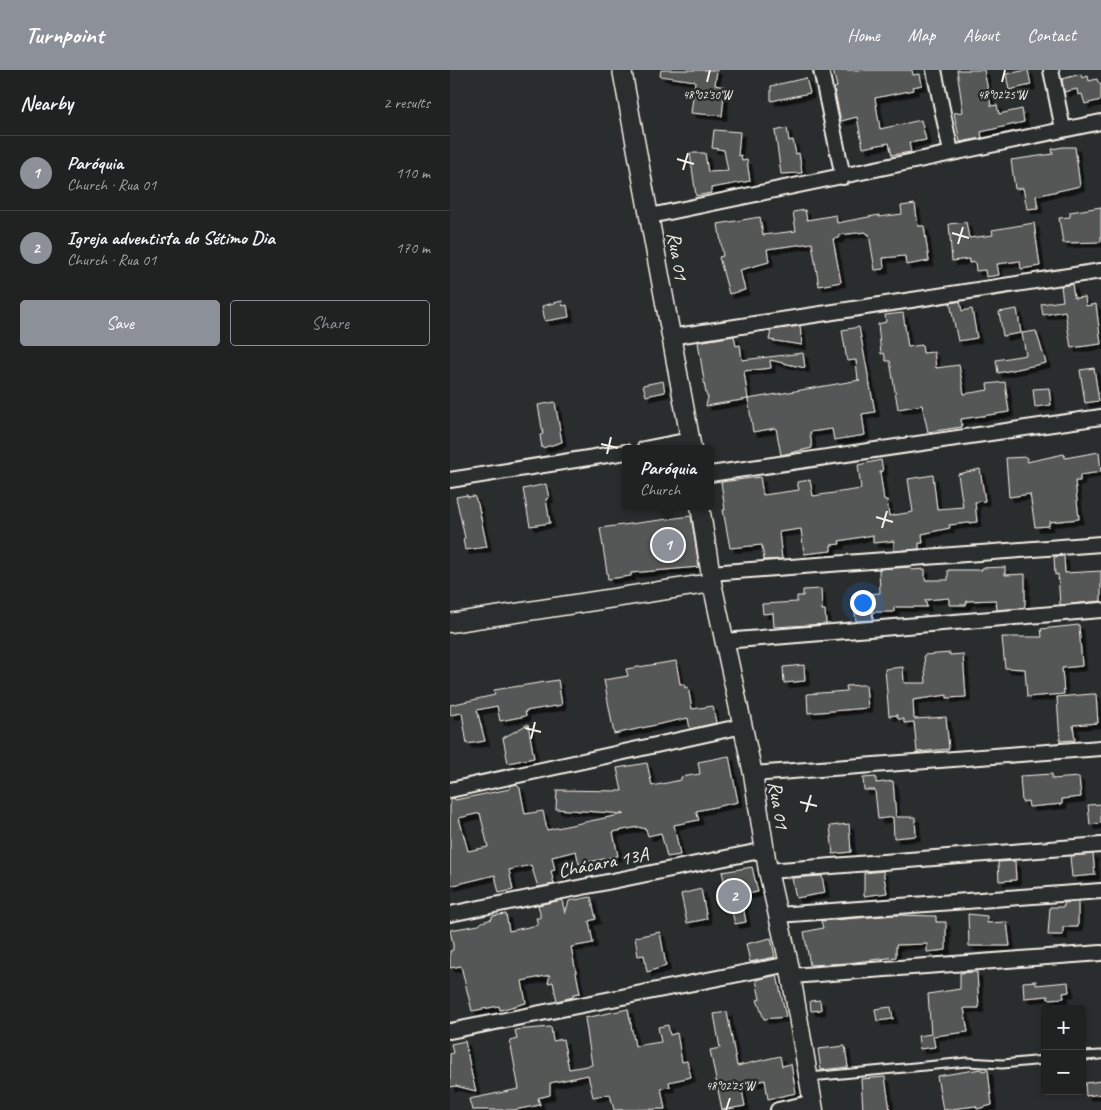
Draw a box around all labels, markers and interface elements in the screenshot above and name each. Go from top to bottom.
text: Turnpoint [25,20,104,50]
text: Home [847,24,880,46]
text: Map [908,24,935,46]
text: About [963,24,999,46]
text: Contact [1027,24,1076,46]
text: 48°02'30"W [683,87,734,103]
text: 48°02'25"W [978,87,1029,103]
text: Nearby [20,90,73,116]
text: 2 results [383,93,430,113]
text: Paróquia [67,151,123,175]
text: 1 [32,163,40,183]
text: 110 m [396,163,430,183]
text: Church · Rua 01 [67,175,157,195]
text: Igreja adventista do Sétimo Dia [67,226,275,250]
street label: Rua 01 [661,230,694,283]
text: 2 [32,238,40,258]
text: 170 m [396,238,430,258]
text: Church · Rua 01 [67,250,157,270]
button: Save [20,300,220,346]
button: Share [230,300,430,346]
popup [622,445,714,510]
text: Paróquia [640,456,696,480]
text: Church [640,480,680,500]
pin: 1 [652,526,684,564]
your location [850,590,876,616]
street label: Rua 01 [762,779,795,832]
street label: Chácara 13A [556,841,651,883]
pin: 2 [718,877,750,915]
map controls [1041,1005,1086,1095]
button: + [1041,1005,1086,1050]
button: − [1041,1050,1086,1095]
text: 48°02'25"W [706,1078,757,1094]

